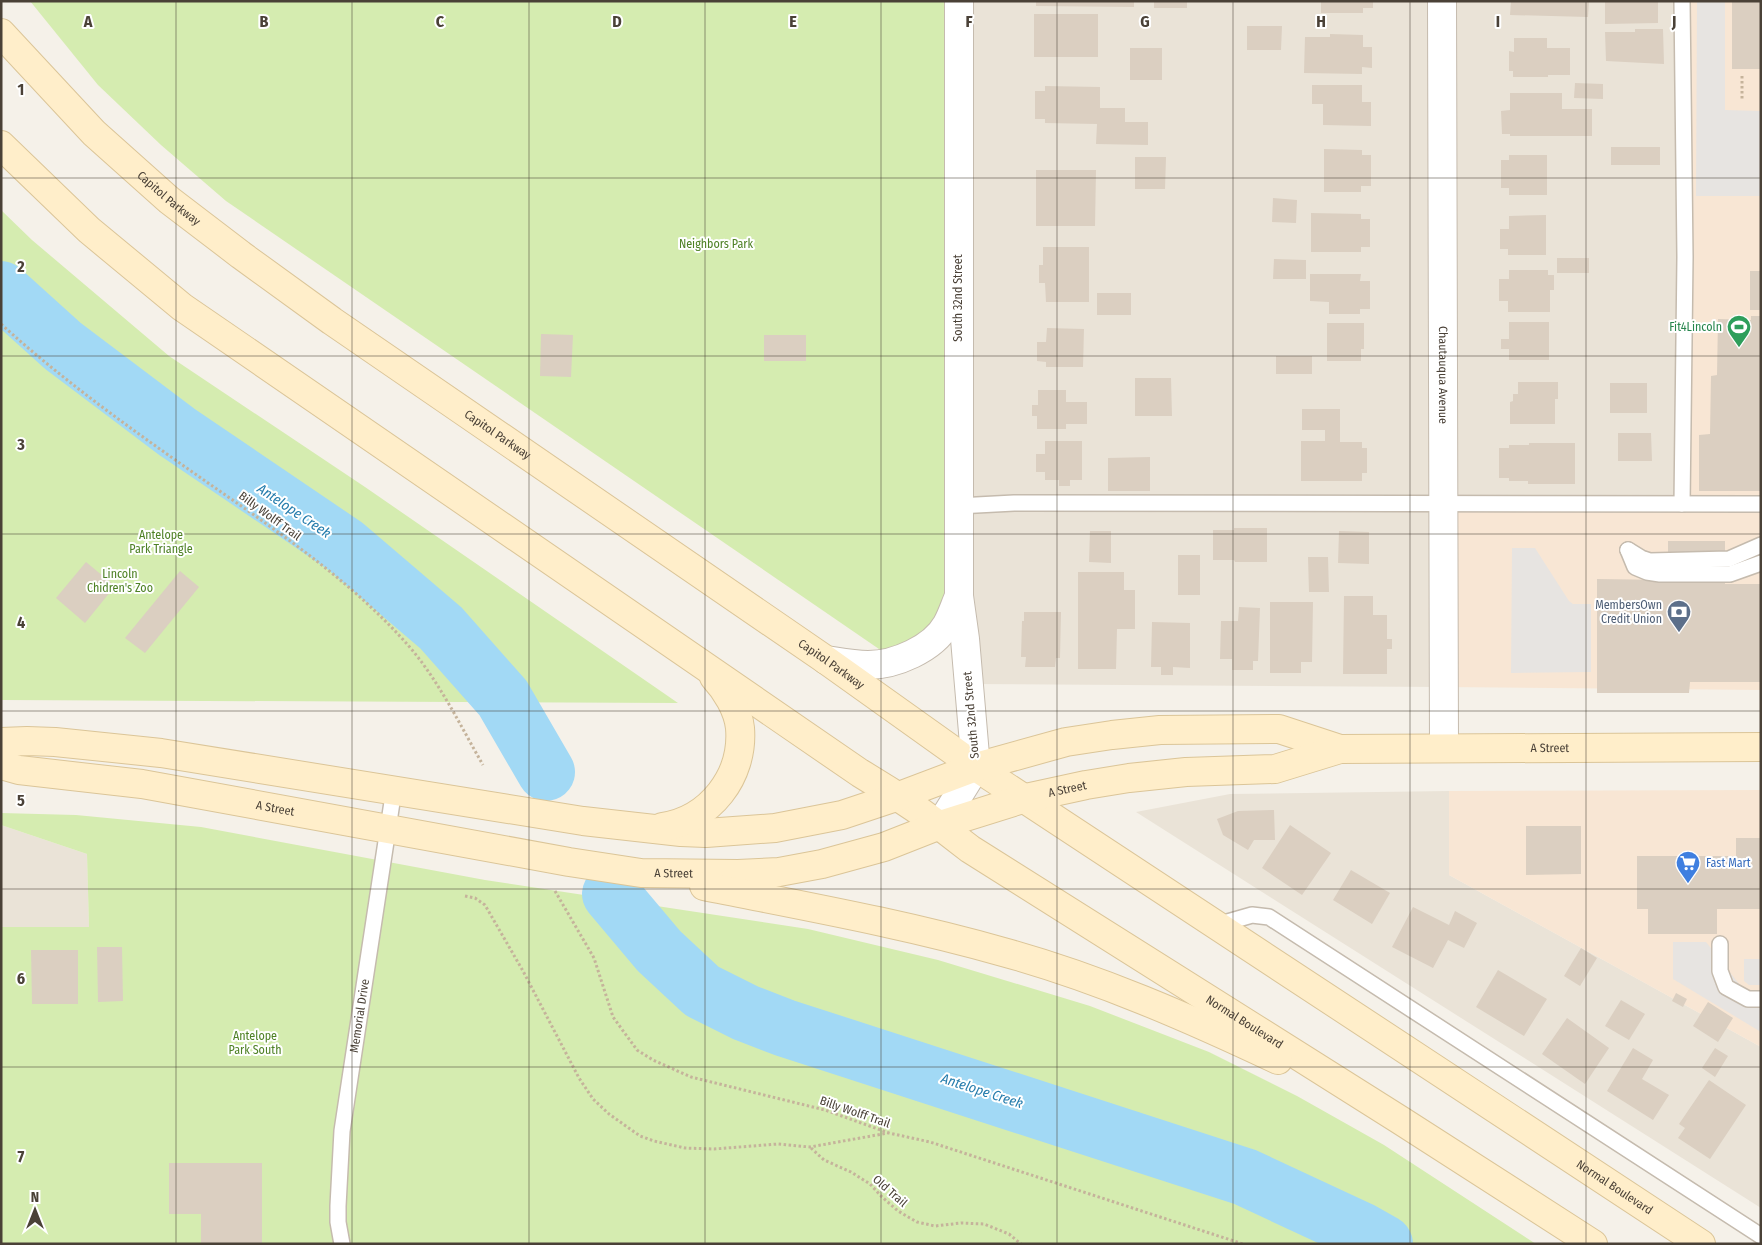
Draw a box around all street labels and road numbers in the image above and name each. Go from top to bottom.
street label: Capitol Parkway [135,168,204,229]
street label: South 32nd Street [951,254,965,342]
street label: Chautauqua Avenue [1436,326,1450,424]
street label: Capitol Parkway [462,407,534,463]
street label: Billy Wolff Trail [236,489,304,543]
street label: Capitol Parkway [796,636,868,692]
street label: South 32nd Street [960,671,982,759]
street label: A Street [1531,741,1569,755]
street label: A Street [1047,778,1088,800]
street label: A Street [255,798,296,819]
street label: A Street [654,866,693,881]
street label: Memorial Drive [347,978,372,1054]
street label: Normal Boulevard [1203,992,1286,1051]
street label: Billy Wolff Trail [818,1093,892,1131]
street label: Normal Boulevard [1574,1157,1655,1217]
street label: Old Trail [870,1172,910,1210]

